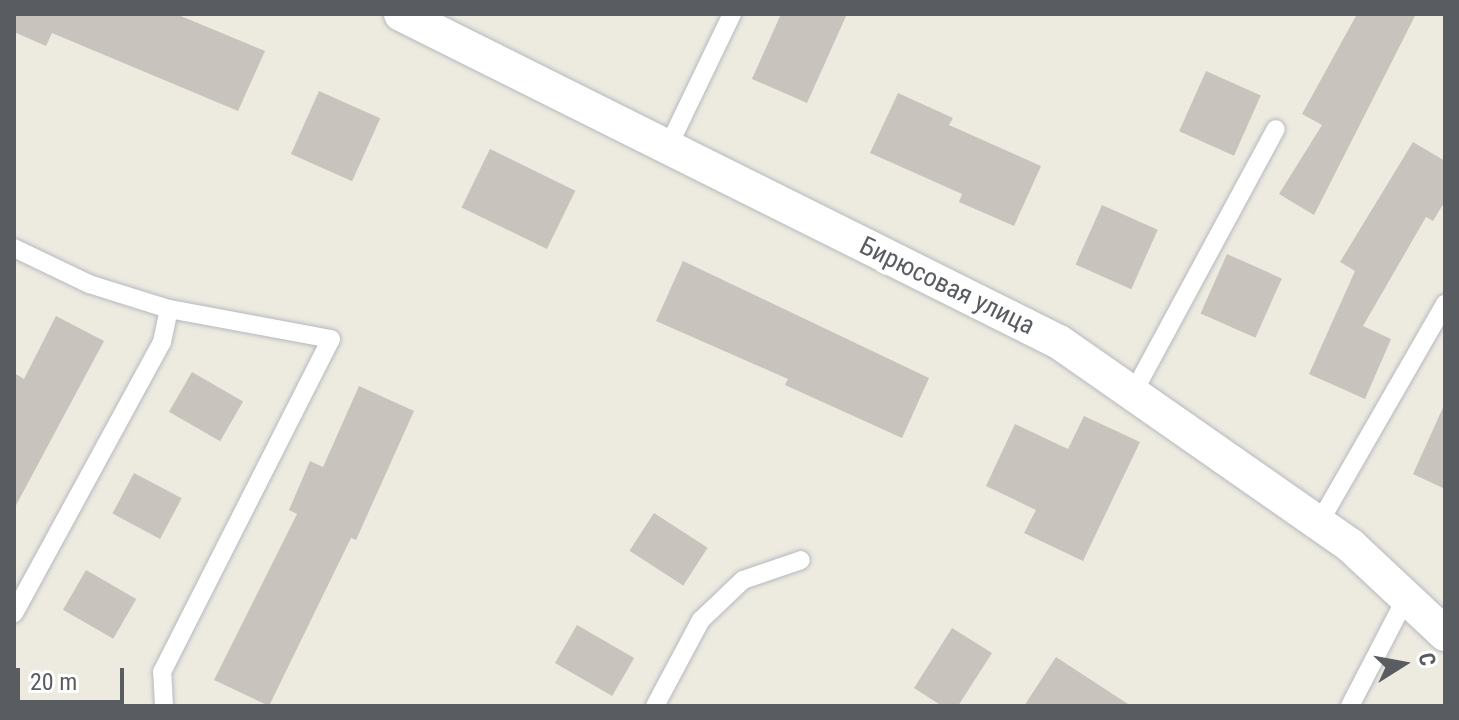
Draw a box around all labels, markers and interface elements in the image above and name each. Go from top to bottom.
street label: Бирюсовая улица [854,230,1040,342]
north arrow [1363,624,1443,704]
text: С [1414,651,1441,668]
scale bar [20,652,128,702]
text: 20 m [30,668,77,696]

